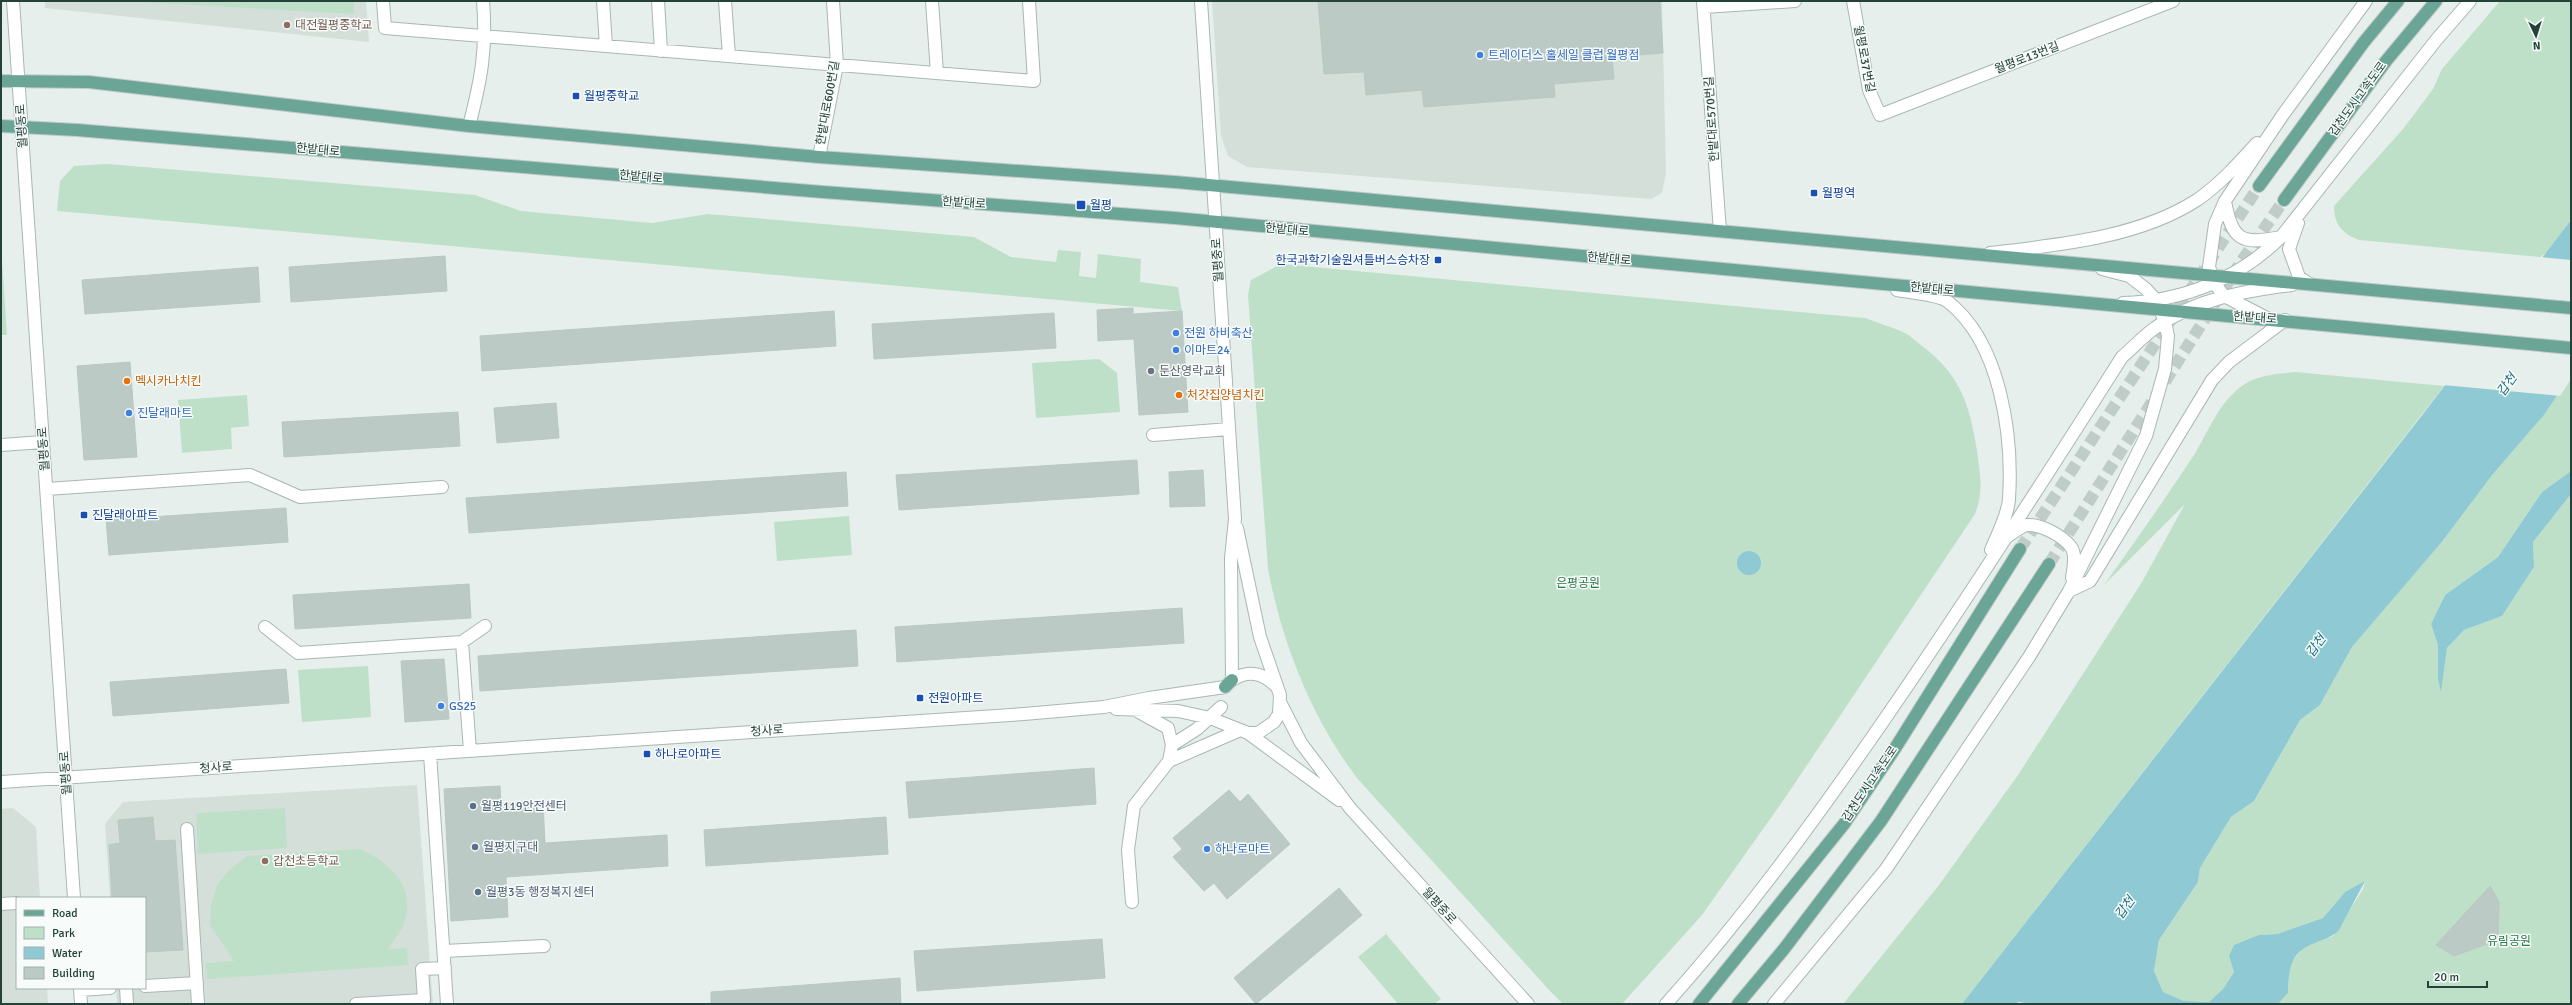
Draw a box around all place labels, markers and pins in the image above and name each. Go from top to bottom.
place label: 대전월평중학교 [295,18,372,33]
marker: 대전월평중학교 [282,20,292,30]
place label: 트레이더스 홀세일 클럽 월평점 [1488,48,1639,63]
marker: 트레이더스 홀세일 클럽 월평점 [1475,50,1485,60]
place label: 월평중학교 [584,89,639,104]
marker: 월평중학교 [571,91,581,101]
place label: 월평역 [1822,186,1855,201]
marker: 월평역 [1809,188,1819,198]
place label: 월평 [1090,198,1112,213]
marker: 월평 [1075,199,1087,211]
place label: 한국과학기술원셔틀버스승차장 [1275,253,1430,268]
marker: 한국과학기술원셔틀버스승차장 [1433,255,1443,265]
place label: 전원 하비축산 [1184,326,1253,341]
marker: 전원 하비축산 [1171,328,1181,338]
place label: 이마트24 [1184,343,1231,358]
marker: 이마트24 [1171,345,1181,355]
place label: 둔산영락교회 [1159,364,1225,379]
marker: 둔산영락교회 [1146,366,1156,376]
place label: 멕시카나치킨 [135,374,201,389]
marker: 멕시카나치킨 [122,376,132,386]
place label: 처갓집양념치킨 [1187,388,1264,403]
marker: 처갓집양념치킨 [1174,390,1184,400]
place label: 진달래마트 [137,406,192,421]
marker: 진달래마트 [124,408,134,418]
place label: 진달래아파트 [92,508,158,523]
marker: 진달래아파트 [79,510,89,520]
place label: 전원아파트 [928,691,983,706]
marker: 전원아파트 [915,693,925,703]
place label: GS25 [449,699,476,714]
marker: GS25 [436,701,446,711]
place label: 하나로아파트 [655,747,721,762]
marker: 하나로아파트 [642,749,652,759]
place label: 월평119안전센터 [481,799,567,814]
marker: 월평119안전센터 [468,801,478,811]
place label: 월평지구대 [483,840,538,855]
marker: 월평지구대 [470,842,480,852]
place label: 하나로마트 [1215,842,1270,857]
marker: 하나로마트 [1202,844,1212,854]
place label: 갑천초등학교 [273,854,339,869]
marker: 갑천초등학교 [260,856,270,866]
place label: 월평3동 행정복지센터 [486,885,594,900]
marker: 월평3동 행정복지센터 [473,887,483,897]

